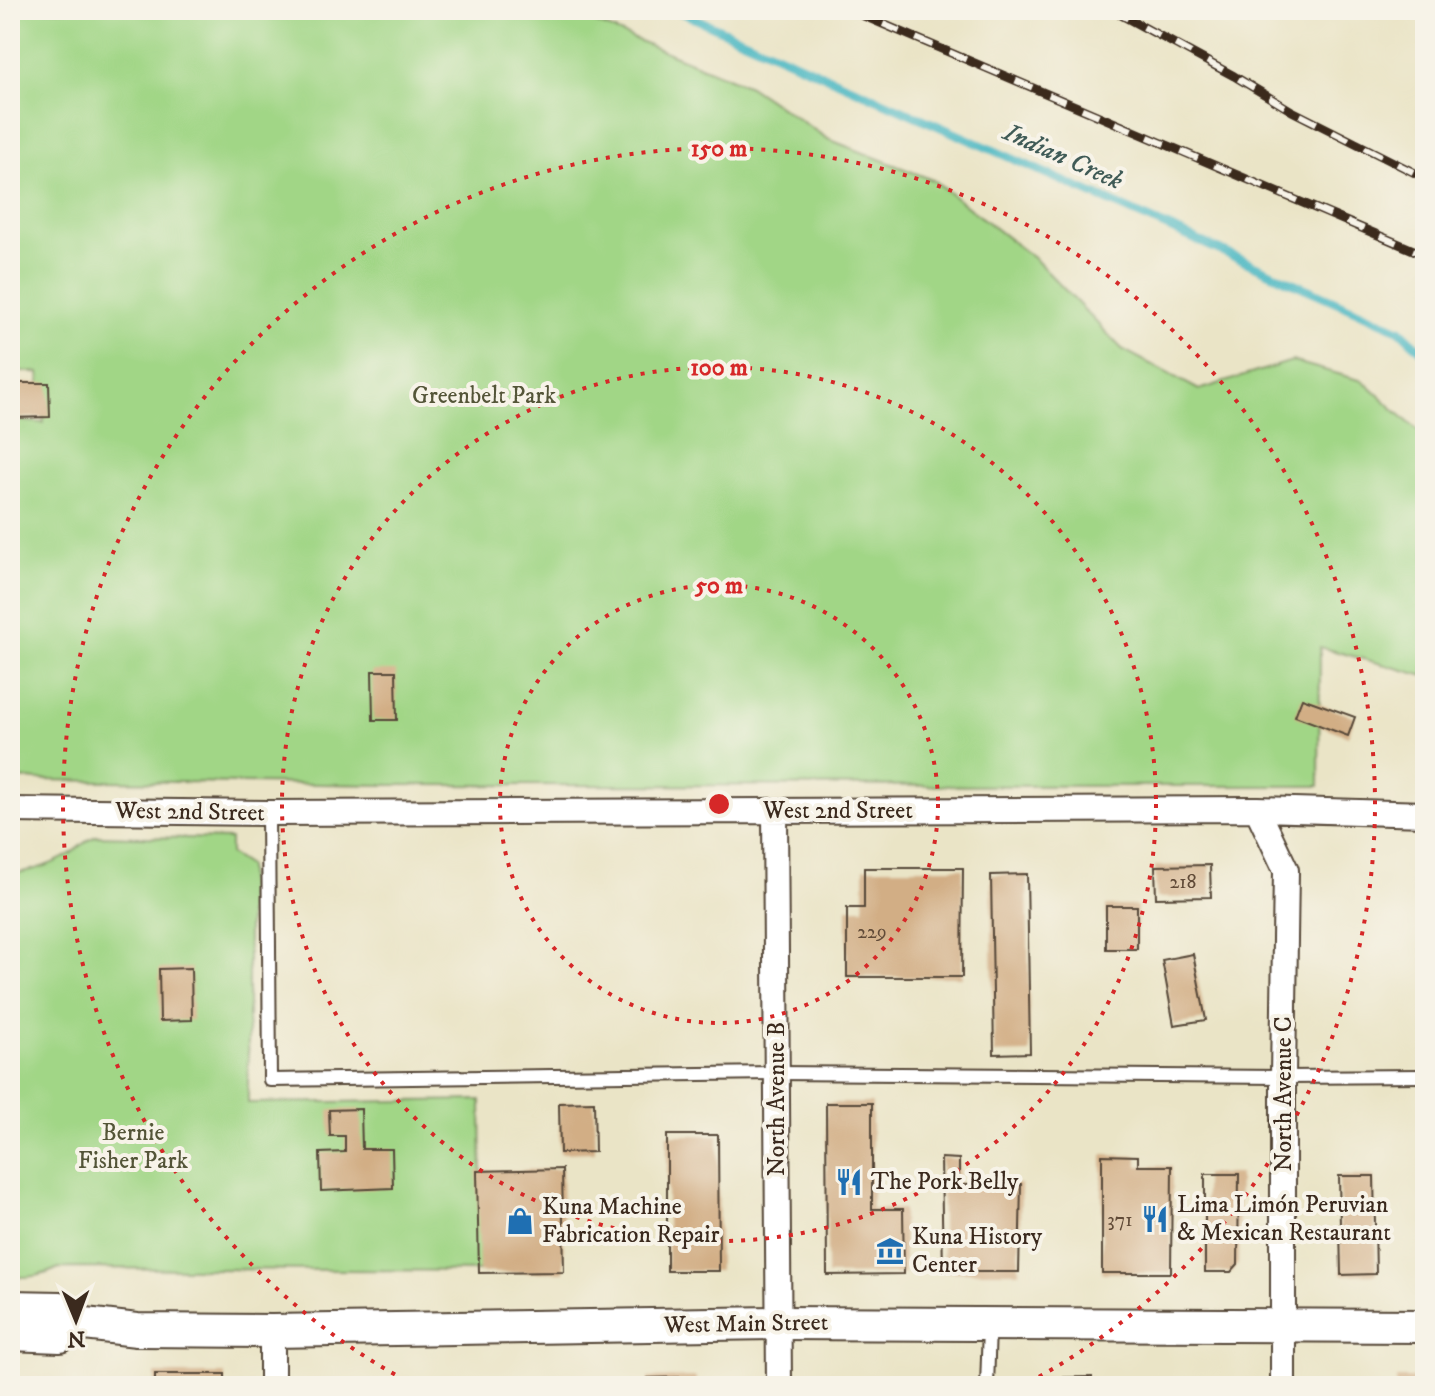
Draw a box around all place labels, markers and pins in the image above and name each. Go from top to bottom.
centre of rings [705,790,733,818]
restaurant icon: The Pork Belly [834,1167,864,1197]
place label: The Pork Belly [871,1167,1019,1197]
place label: Lima Limón Peruvian & Mexican Restaurant [1177,1190,1391,1248]
place label: Kuna Machine Fabrication Repair [542,1192,719,1250]
restaurant icon: Lima Limón Peruvian & Mexican Restaurant [1140,1204,1170,1234]
shop icon: Kuna Machine Fabrication Repair [505,1206,535,1236]
place label: Kuna History Center [912,1222,1043,1280]
museum icon: Kuna History Center [875,1236,905,1266]

